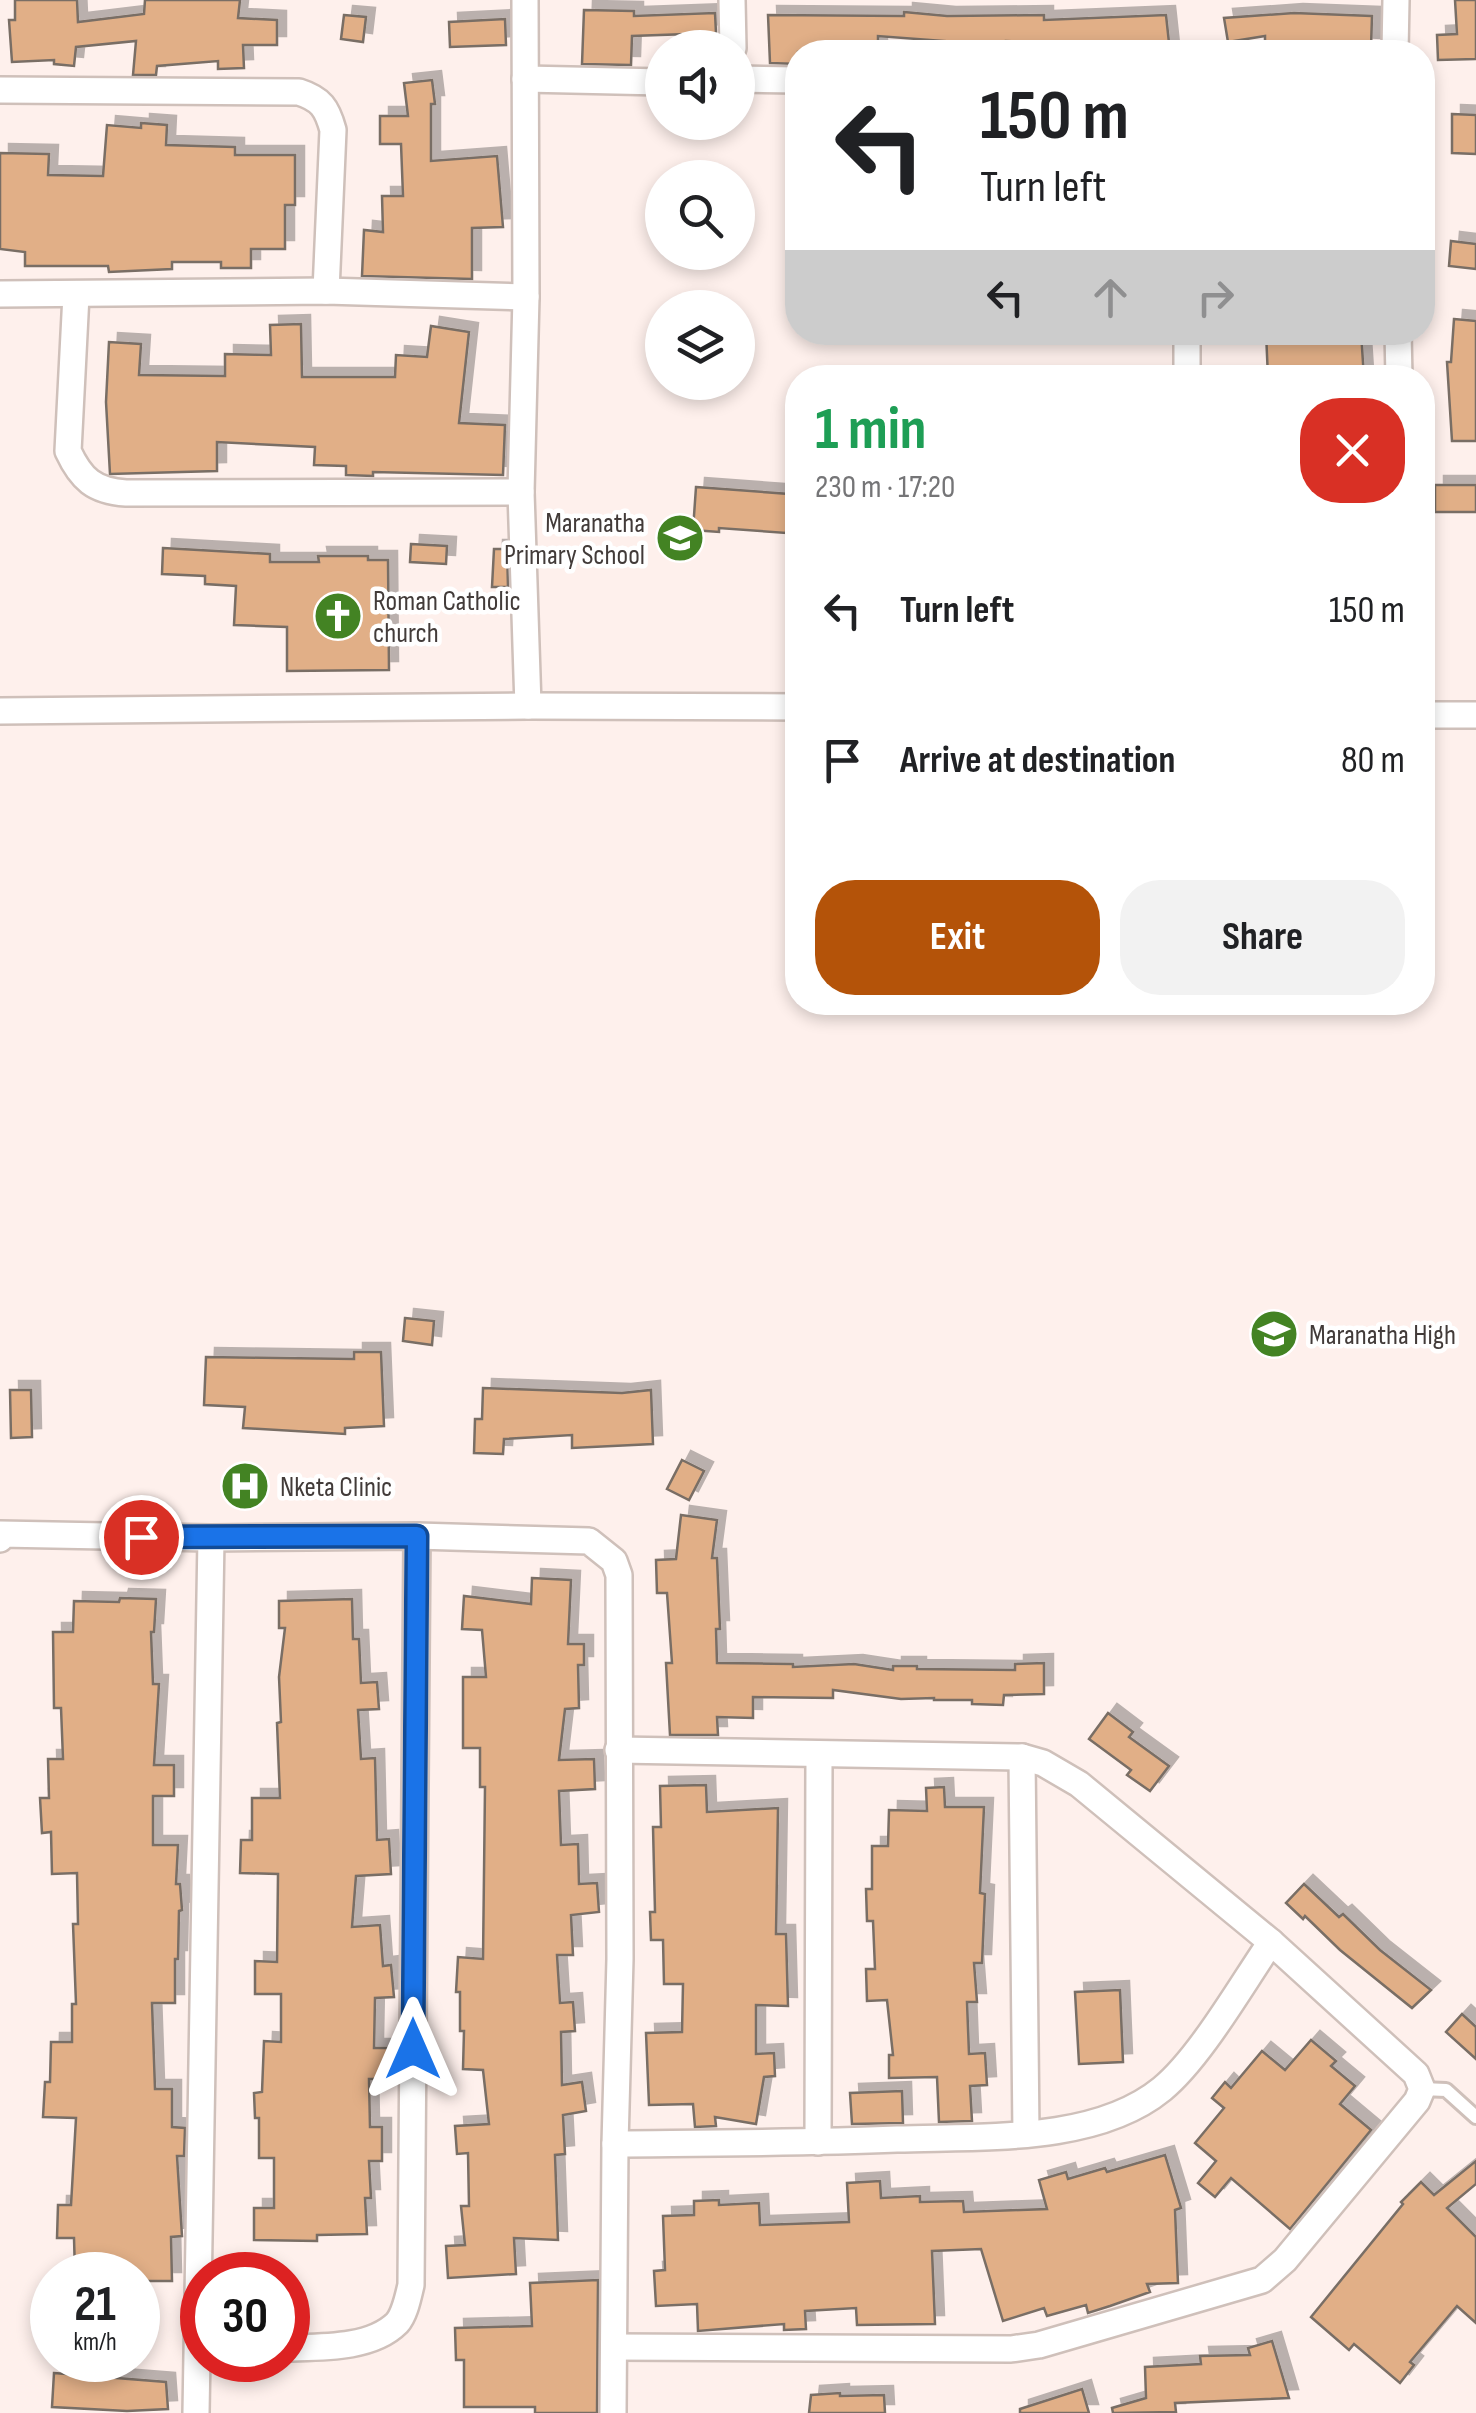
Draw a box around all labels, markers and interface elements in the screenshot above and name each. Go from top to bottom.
map controls [645,30,755,400]
button: sound [645,30,755,140]
text: 150 m [980,75,1129,159]
icon: left [815,80,945,210]
button: search [645,160,755,270]
text: Turn left [980,160,1106,215]
icon: left [978,270,1033,325]
icon: ahead [1083,270,1138,325]
icon: right [1188,270,1243,325]
button: layers [645,290,755,400]
text: 1 min [815,394,927,466]
button: close [1300,398,1405,503]
text: 230 m · 17:20 [815,468,955,507]
place label: Maranatha Primary School [504,507,645,572]
school or university icon: Maranatha Primary School [654,512,706,564]
icon: left [815,583,870,638]
place label: Roman Catholic church [373,585,521,650]
text: Turn left [900,588,1014,633]
text: 150 m [1329,588,1405,633]
church icon: Roman Catholic church [312,590,364,642]
icon: arrive [815,733,870,788]
text: Arrive at destination [900,738,1175,783]
text: 80 m [1341,738,1405,783]
button: Exit [815,880,1100,995]
button: Share [1120,880,1405,995]
school or university icon: Maranatha High [1248,1308,1300,1360]
place label: Maranatha High [1309,1319,1456,1352]
hospital icon: Nketa Clinic [219,1460,271,1512]
place label: Nketa Clinic [280,1471,392,1504]
pin [99,1495,184,1580]
icon: arrive [114,1510,169,1565]
position arrow [361,1997,465,2101]
speed limit sign: 30 [180,2252,310,2382]
text: 21 [74,2275,116,2335]
text: km/h [73,2327,117,2358]

